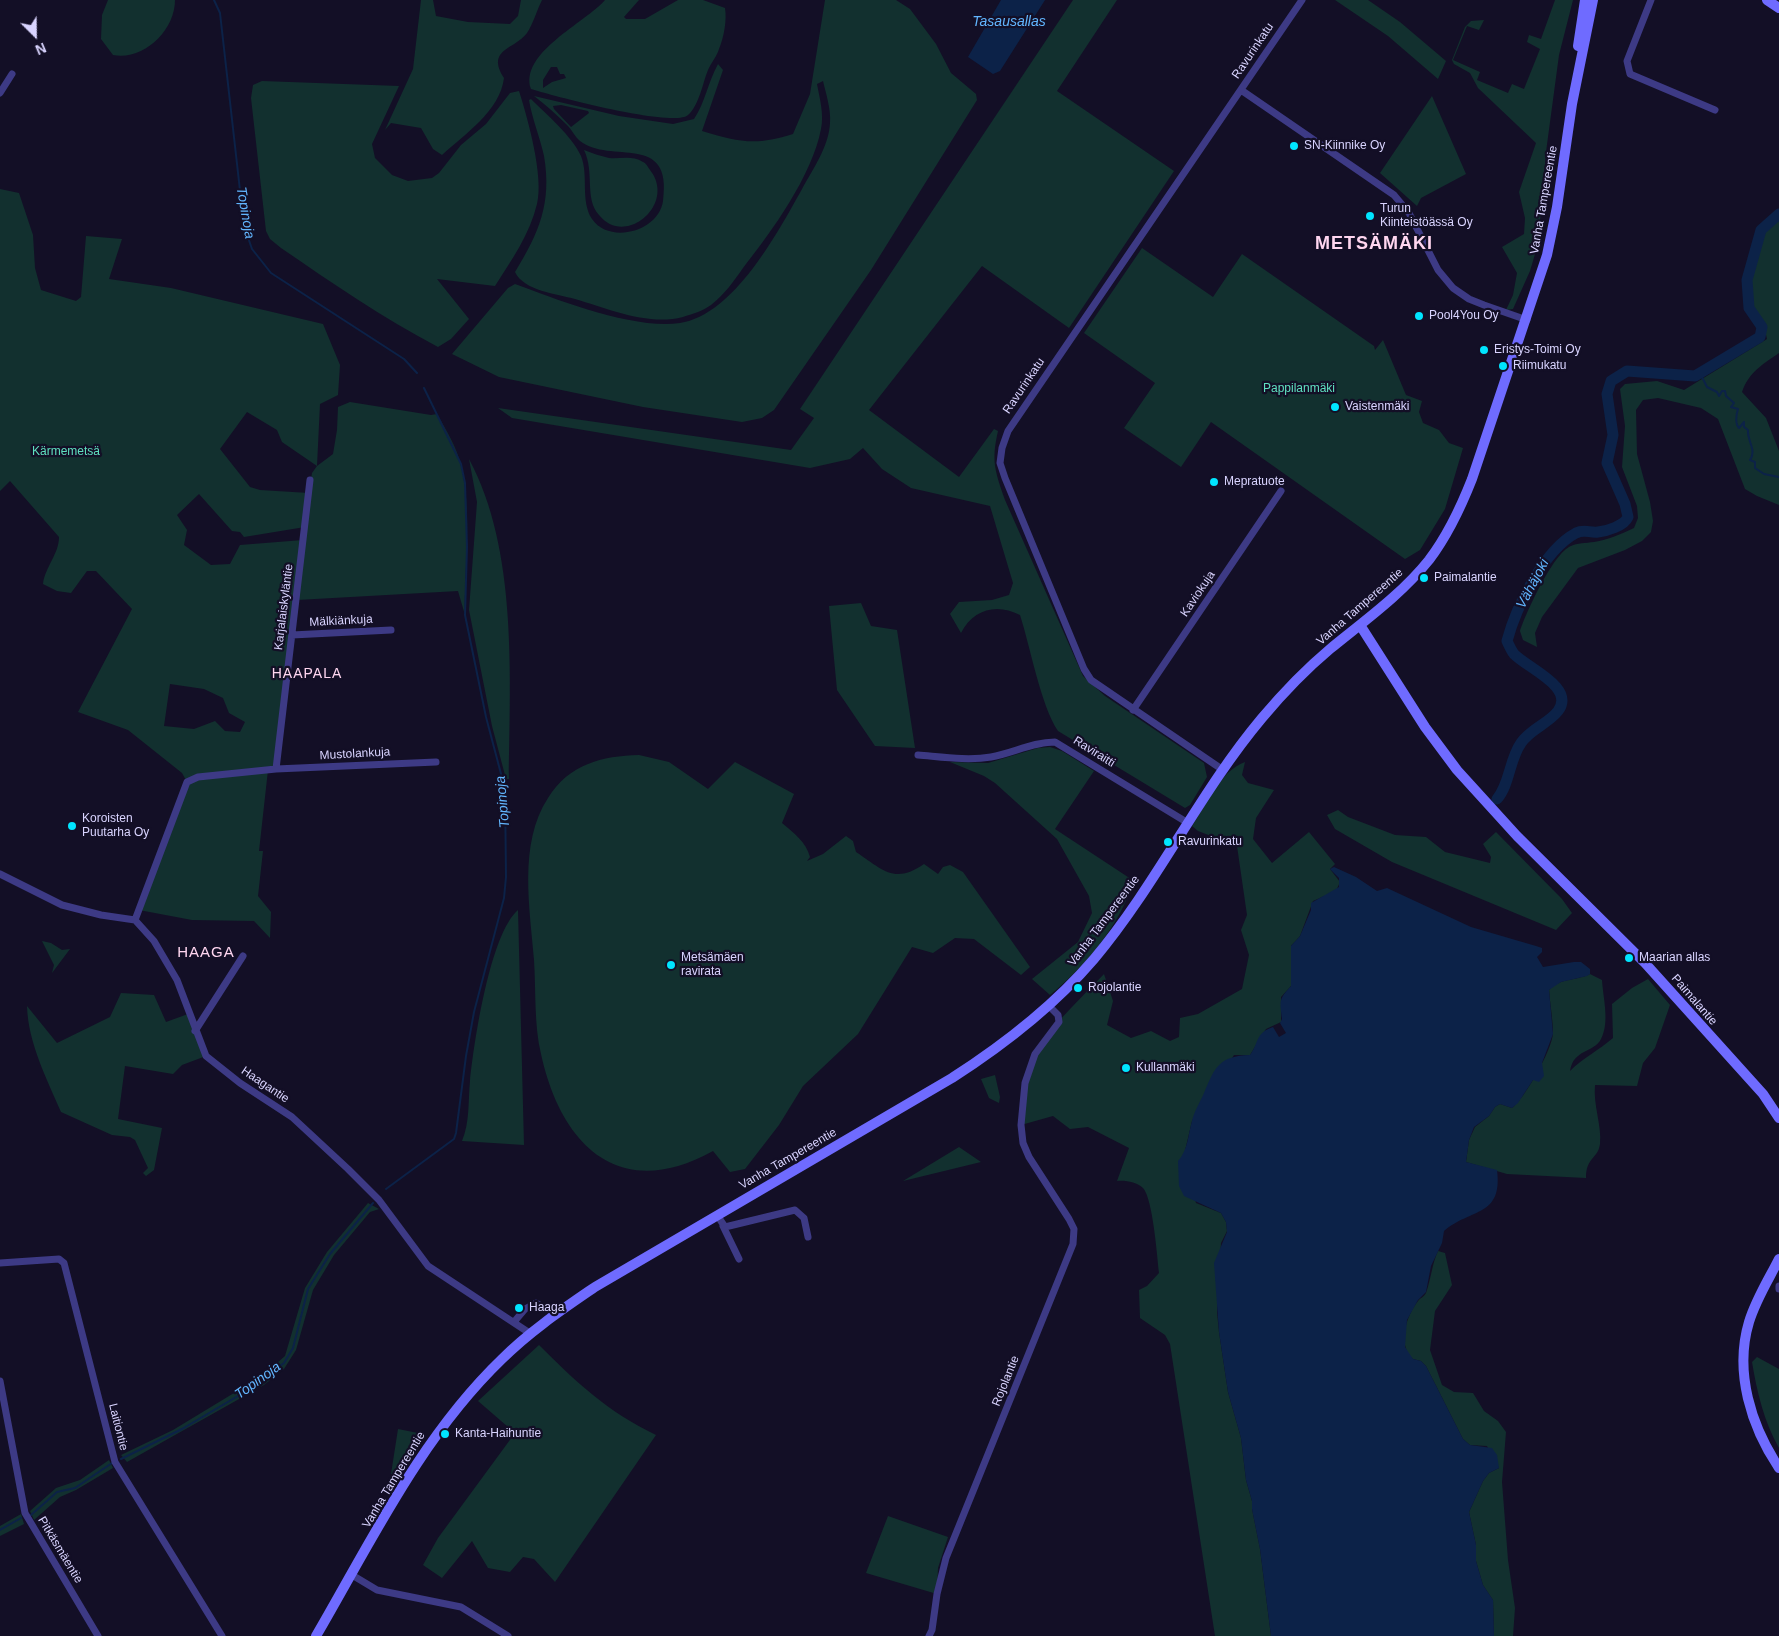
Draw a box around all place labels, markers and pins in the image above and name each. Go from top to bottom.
place label: SN-Kiinnike Oy [1304,139,1385,153]
marker: SN-Kiinnike Oy [1288,140,1300,152]
place label: Turun Kiinteistöässä Oy [1380,202,1473,230]
marker: Turun Kiinteistöässä Oy [1364,210,1376,222]
place label: Pool4You Oy [1429,309,1499,323]
marker: Pool4You Oy [1413,310,1425,322]
place label: Eristys-Toimi Oy [1494,343,1581,357]
marker: Eristys-Toimi Oy [1478,344,1490,356]
place label: Riimukatu [1513,359,1566,373]
marker: Riimukatu [1497,360,1509,372]
place label: Vaistenmäki [1345,400,1409,414]
marker: Vaistenmäki [1329,401,1341,413]
place label: Mepratuote [1224,475,1285,489]
marker: Mepratuote [1208,476,1220,488]
place label: Paimalantie [1434,571,1497,585]
marker: Paimalantie [1418,572,1430,584]
place label: Koroisten Puutarha Oy [82,812,149,840]
marker: Koroisten Puutarha Oy [66,820,78,832]
place label: Ravurinkatu [1178,835,1242,849]
marker: Ravurinkatu [1162,836,1174,848]
place label: Metsämäen ravirata [681,951,744,979]
place label: Maarian allas [1639,951,1710,965]
marker: Maarian allas [1623,952,1635,964]
marker: Metsämäen ravirata [665,959,677,971]
place label: Rojolantie [1088,981,1141,995]
marker: Rojolantie [1072,982,1084,994]
place label: Kullanmäki [1136,1061,1195,1075]
marker: Kullanmäki [1120,1062,1132,1074]
place label: Haaga [529,1301,564,1315]
marker: Haaga [513,1302,525,1314]
place label: Kanta-Haihuntie [455,1427,541,1441]
marker: Kanta-Haihuntie [439,1428,451,1440]

